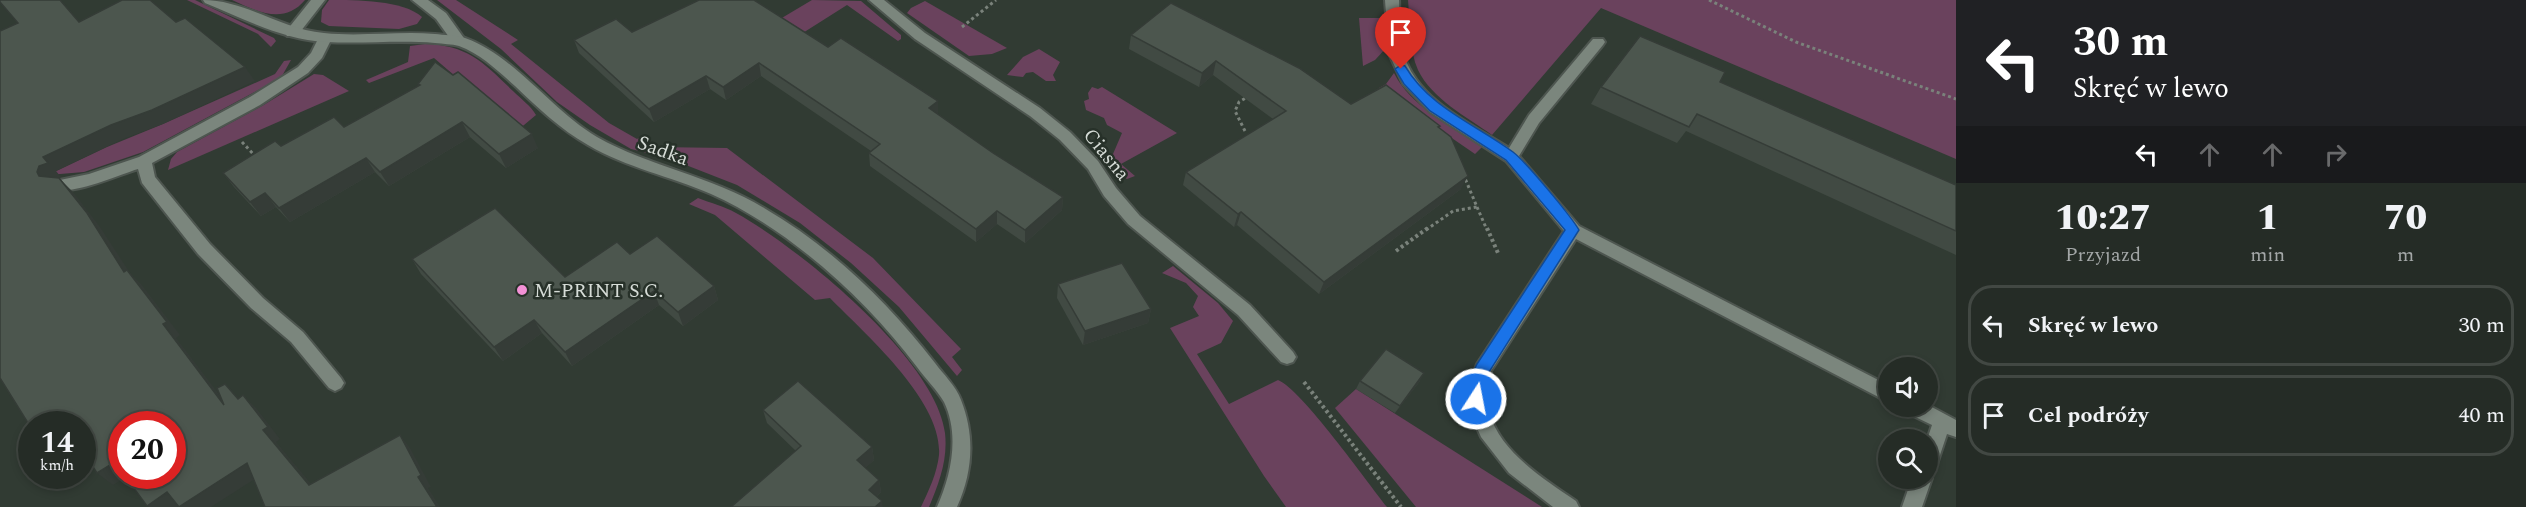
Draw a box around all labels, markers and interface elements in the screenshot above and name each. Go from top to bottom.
pin [1375,7,1426,69]
text: 30 m [2073,11,2168,74]
icon: arrive [1384,16,1417,49]
icon: left [1974,24,2052,102]
text: Skręć w lewo [2073,68,2229,110]
street label: Ciasna [1076,122,1137,188]
street label: Sadka [633,128,693,174]
icon: left [2130,138,2163,171]
icon: ahead [2193,138,2226,171]
icon: ahead [2256,138,2289,171]
icon: right [2319,138,2352,171]
text: 10:27 [2055,191,2151,246]
text: 1 [2257,191,2278,246]
text: 70 [2384,191,2427,246]
text: Przyjazd [2065,240,2141,270]
text: min [2250,240,2285,270]
text: m [2397,240,2414,270]
place label: M-PRINT S.C. [534,276,663,306]
marker: M-PRINT S.C. [515,283,529,297]
icon: left [1977,309,2010,342]
text: Skręć w lewo [2028,309,2158,342]
text: 30 m [2459,309,2505,342]
map controls [1878,357,1938,489]
button: sound [1878,357,1938,417]
position arrow [1444,367,1508,431]
icon: arrive [1977,399,2010,432]
text: Cel podróży [2028,399,2148,432]
text: 40 m [2459,399,2505,432]
speed limit sign: 20 [108,411,186,489]
text: 14 [40,420,74,466]
button: search [1878,429,1938,489]
text: km/h [40,454,74,477]

